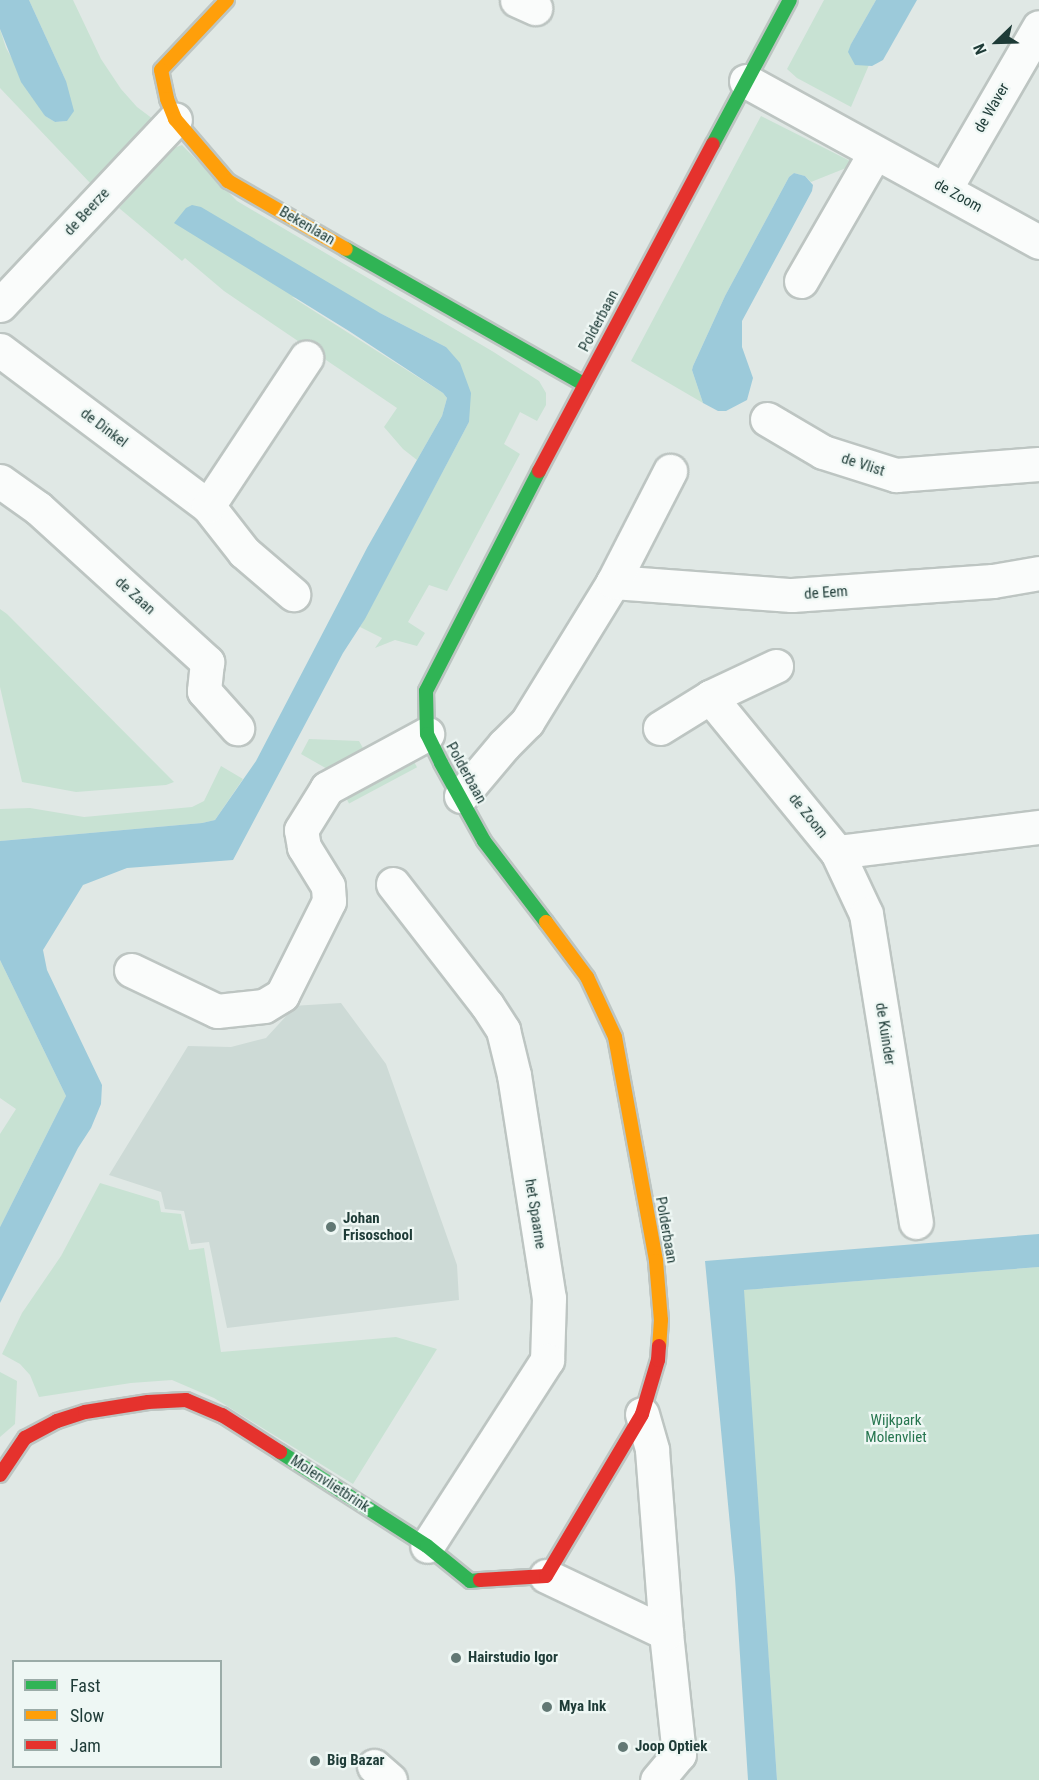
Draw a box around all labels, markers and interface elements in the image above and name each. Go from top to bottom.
north arrow [967,12,1027,72]
text: N [969,41,991,57]
street label: de Waver [971,80,1013,136]
street label: de Zoom [931,176,985,216]
street label: de Beerze [61,185,113,239]
street label: Bekenlaan [276,203,338,249]
street label: Polderbaan [575,287,623,355]
street label: de Dinkel [77,404,131,452]
street label: de Vlist [839,450,887,480]
street label: de Zaan [111,573,159,619]
street label: de Eem [804,583,848,603]
street label: Polderbaan [442,739,490,807]
street label: de Zoom [785,790,831,842]
street label: de Kuinder [871,1002,899,1066]
street label: het Spaarne [521,1178,549,1250]
street label: Polderbaan [651,1195,681,1265]
place label: Johan Frisoschool [343,1209,413,1244]
marker: Johan Frisoschool [324,1220,338,1234]
park label: Wijkpark Molenvliet [865,1411,927,1446]
street label: Molenvlietbrink [287,1452,373,1516]
place label: Hairstudio Igor [468,1649,558,1667]
marker: Hairstudio Igor [449,1651,463,1665]
legend [12,1660,222,1768]
text: Fast [70,1675,101,1696]
place label: Mya Ink [559,1698,606,1716]
marker: Mya Ink [540,1700,554,1714]
text: Slow [70,1705,104,1726]
text: Jam [70,1735,101,1756]
place label: Joop Optiek [635,1738,707,1756]
marker: Joop Optiek [616,1740,630,1754]
place label: Big Bazar [327,1752,385,1770]
marker: Big Bazar [308,1754,322,1768]

